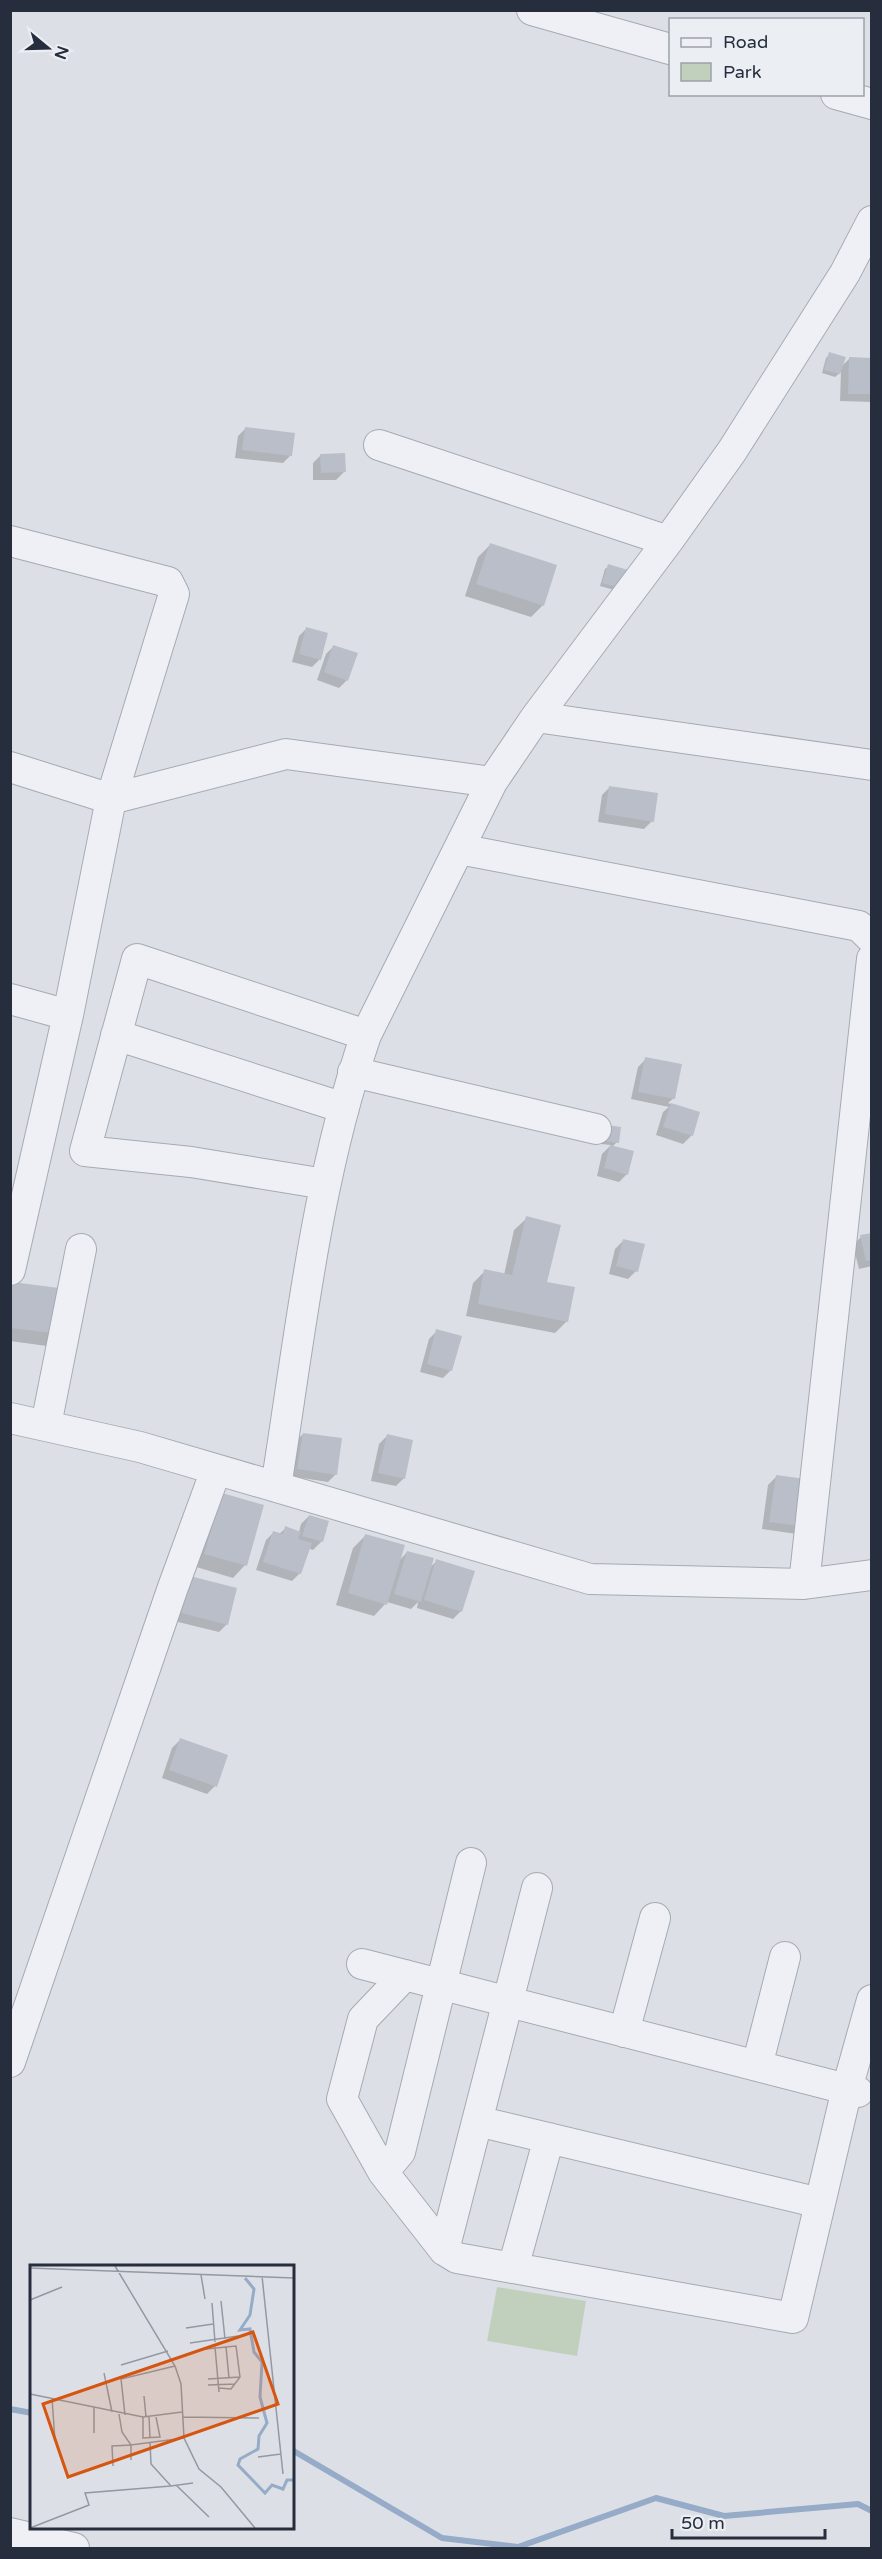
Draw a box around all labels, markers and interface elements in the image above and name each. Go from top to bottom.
north arrow [18,18,78,78]
legend [669,18,864,96]
text: Road [723,31,768,53]
text: N [50,43,73,62]
text: Park [723,61,762,83]
inset map [30,2265,294,2529]
scale bar [672,2502,825,2540]
text: 50 m [681,2512,725,2534]

